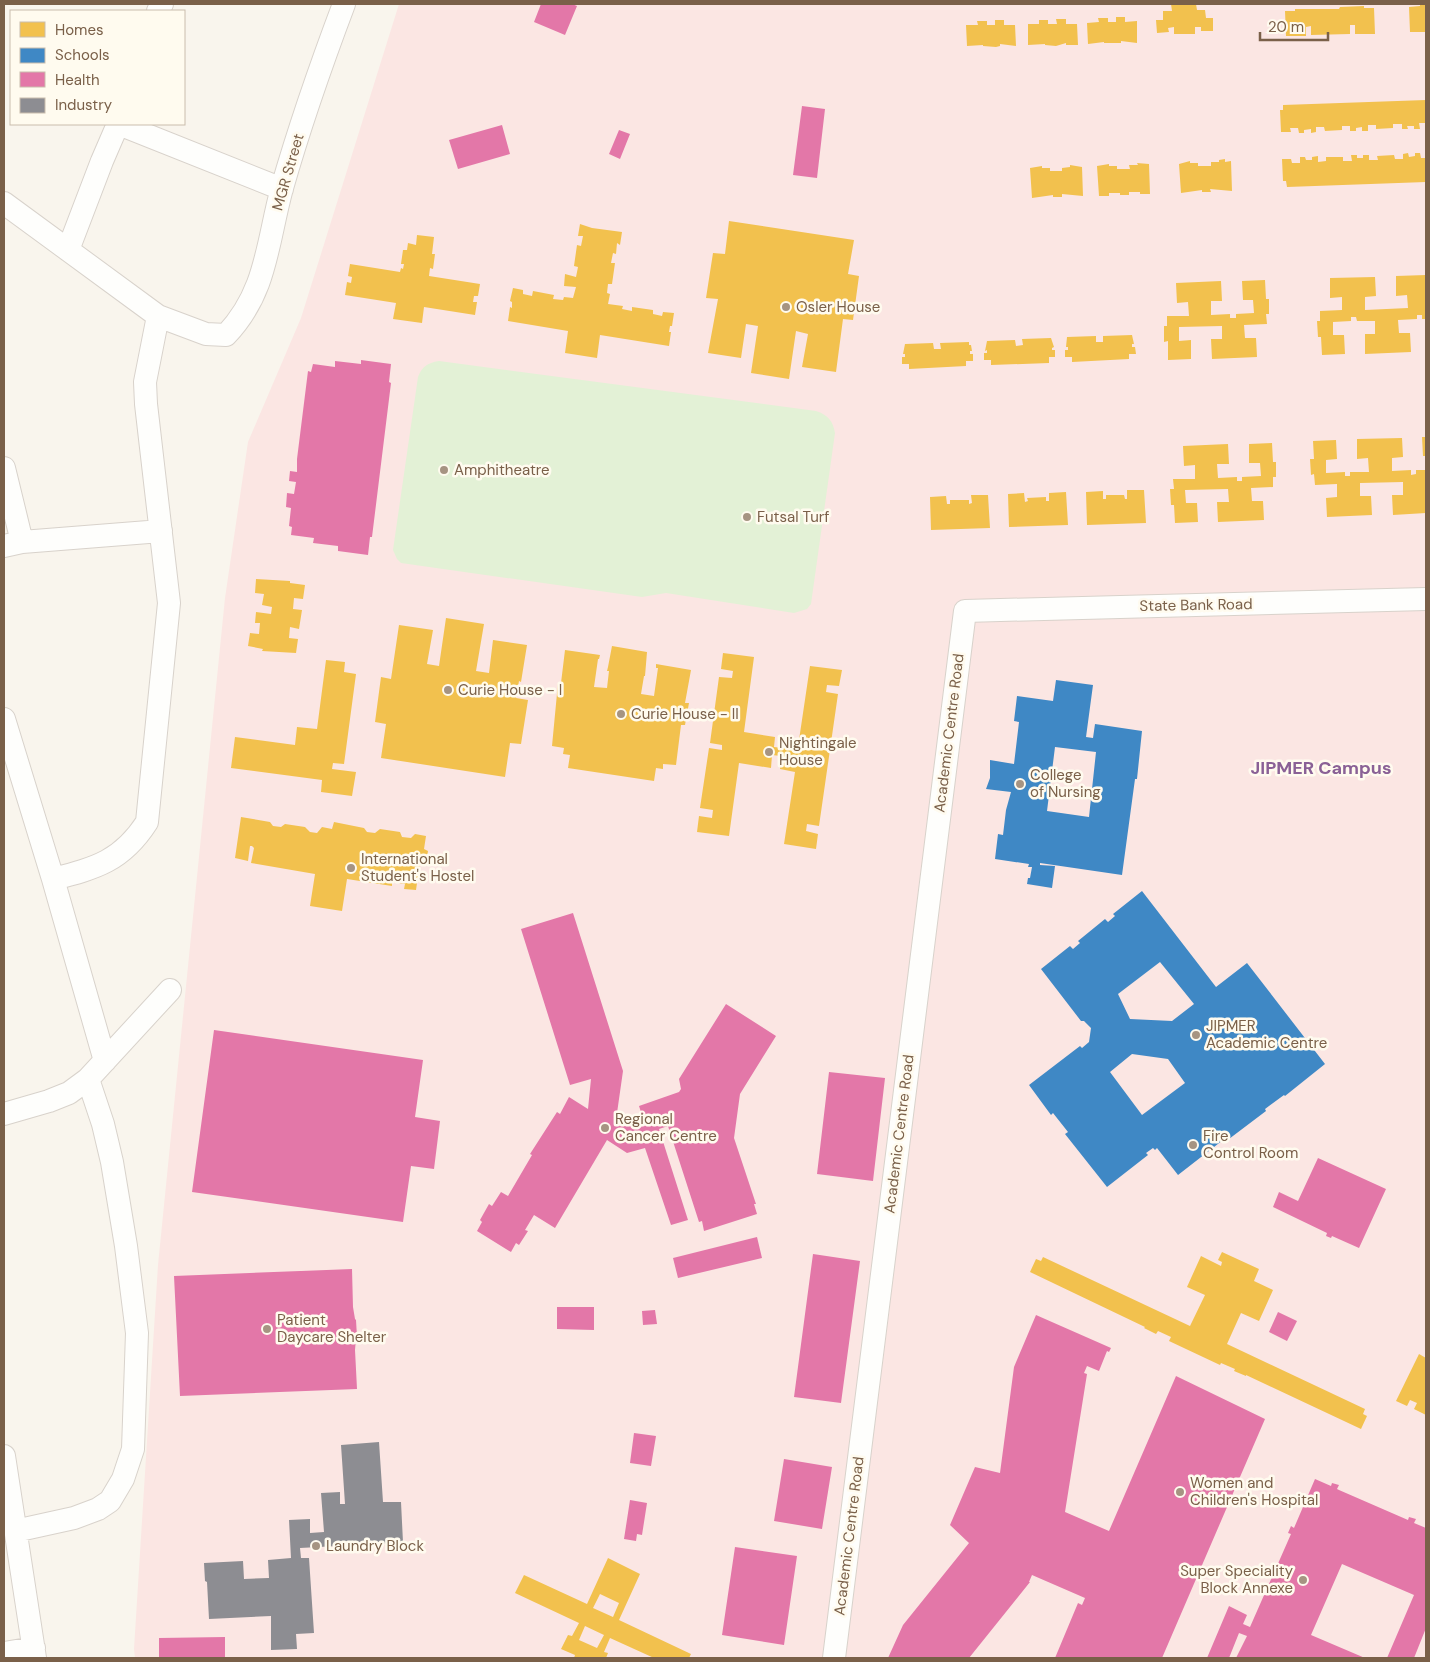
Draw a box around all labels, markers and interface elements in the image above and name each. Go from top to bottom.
legend [10,10,185,125]
scale bar [1260,10,1328,42]
text: 20 m [1268,17,1304,37]
text: Homes [55,20,104,40]
text: Schools [55,45,110,65]
text: Health [55,70,100,90]
text: Industry [55,95,113,115]
street label: MGR Street [267,131,309,213]
place label: Osler House [796,297,880,317]
marker: Osler House [780,301,792,313]
place label: Amphitheatre [454,460,550,480]
marker: Amphitheatre [438,464,450,476]
place label: Futsal Turf [757,507,829,527]
marker: Futsal Turf [741,511,753,523]
street label: State Bank Road [1139,594,1253,616]
street label: Academic Centre Road [929,652,969,814]
place label: Curie House - I [458,680,562,700]
marker: Curie House - I [442,684,454,696]
place label: Curie House - II [631,704,739,724]
marker: Curie House - II [615,708,627,720]
place label: Nightingale House [779,733,856,770]
marker: Nightingale House [763,746,775,758]
district label: JIPMER Campus [1251,756,1391,780]
place label: College of Nursing [1030,765,1101,802]
marker: College of Nursing [1014,778,1026,790]
place label: International Student's Hostel [361,849,474,886]
marker: International Student's Hostel [345,862,357,874]
place label: JIPMER Academic Centre [1206,1016,1327,1053]
marker: JIPMER Academic Centre [1190,1029,1202,1041]
street label: Academic Centre Road [879,1053,919,1215]
place label: Regional Cancer Centre [615,1109,717,1146]
marker: Regional Cancer Centre [599,1122,611,1134]
place label: Fire Control Room [1203,1126,1298,1163]
marker: Fire Control Room [1187,1139,1199,1151]
place label: Patient Daycare Shelter [277,1310,387,1347]
marker: Patient Daycare Shelter [261,1323,273,1335]
street label: Academic Centre Road [829,1455,869,1617]
place label: Women and Children's Hospital [1190,1473,1318,1510]
marker: Women and Children's Hospital [1174,1486,1186,1498]
place label: Laundry Block [326,1536,424,1556]
marker: Laundry Block [310,1540,322,1552]
place label: Super Speciality Block Annexe [1180,1561,1294,1598]
marker: Super Speciality Block Annexe [1297,1574,1309,1586]

